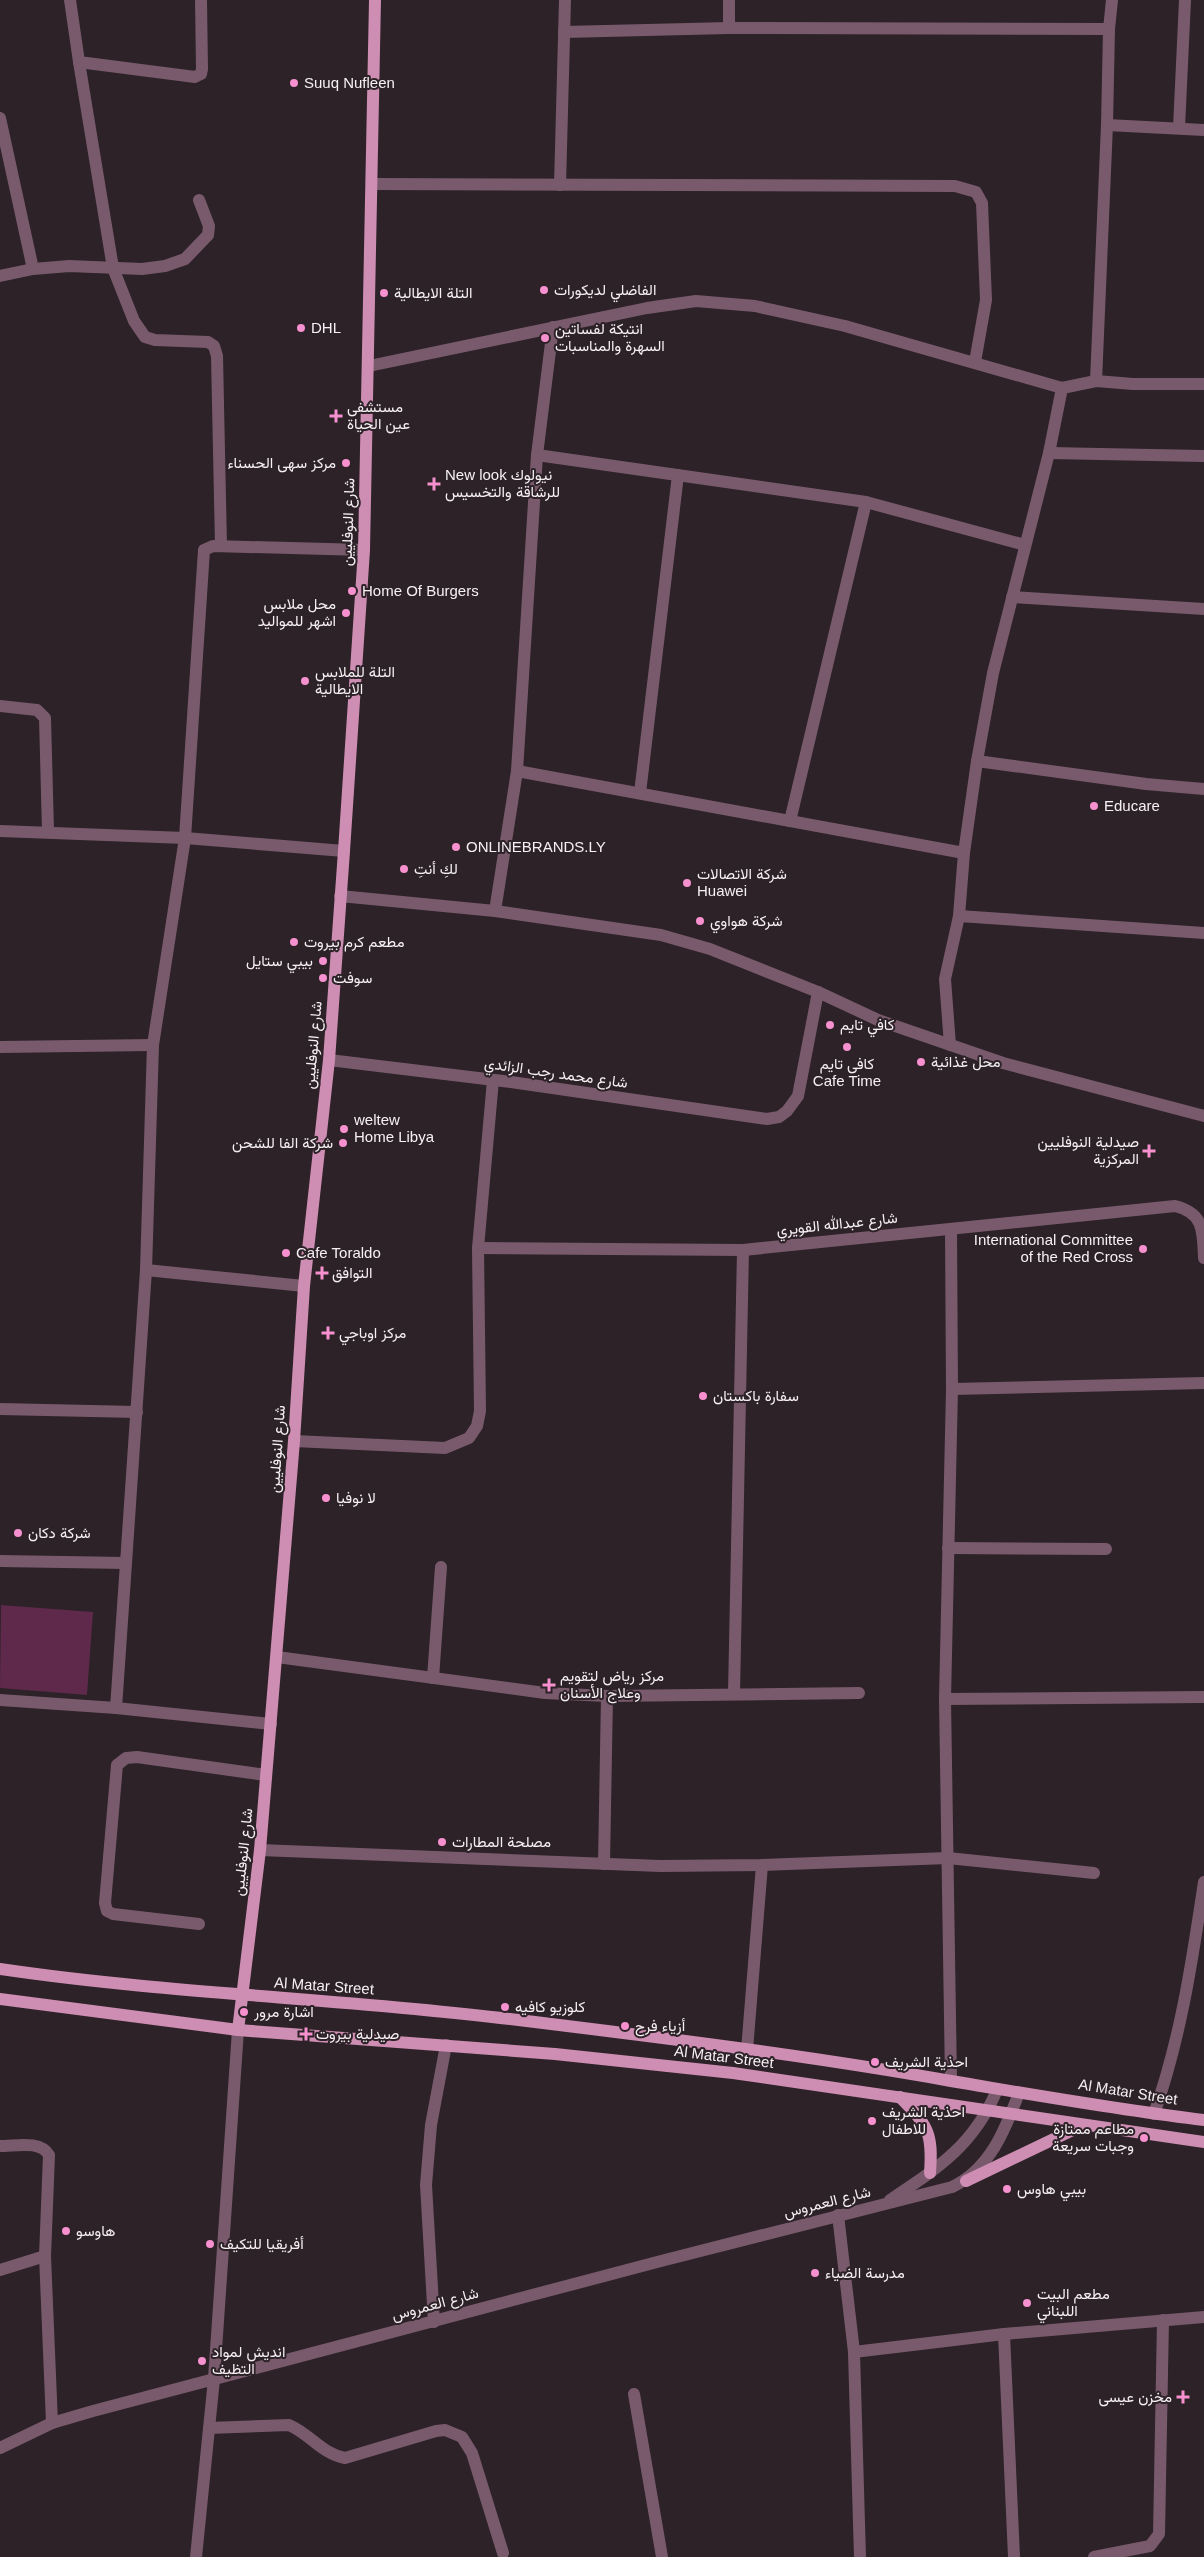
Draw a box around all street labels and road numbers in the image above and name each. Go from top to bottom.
street label: شارع النوفليين [337,477,361,566]
street label: شارع النوفليين [300,1000,328,1090]
street label: شارع محمد رجب الزائدي [483,1054,629,1096]
street label: شارع عبدالله القويري [775,1209,899,1243]
street label: شارع النوفليين [265,1404,291,1494]
street label: شارع النوفليين [229,1807,259,1897]
street label: Al Matar Street [274,1974,375,1998]
street label: Al Matar Street [673,2042,776,2071]
street label: Al Matar Street [1077,2075,1180,2108]
street label: شارع العمروس [782,2182,873,2223]
street label: شارع العمروس [390,2284,481,2326]

